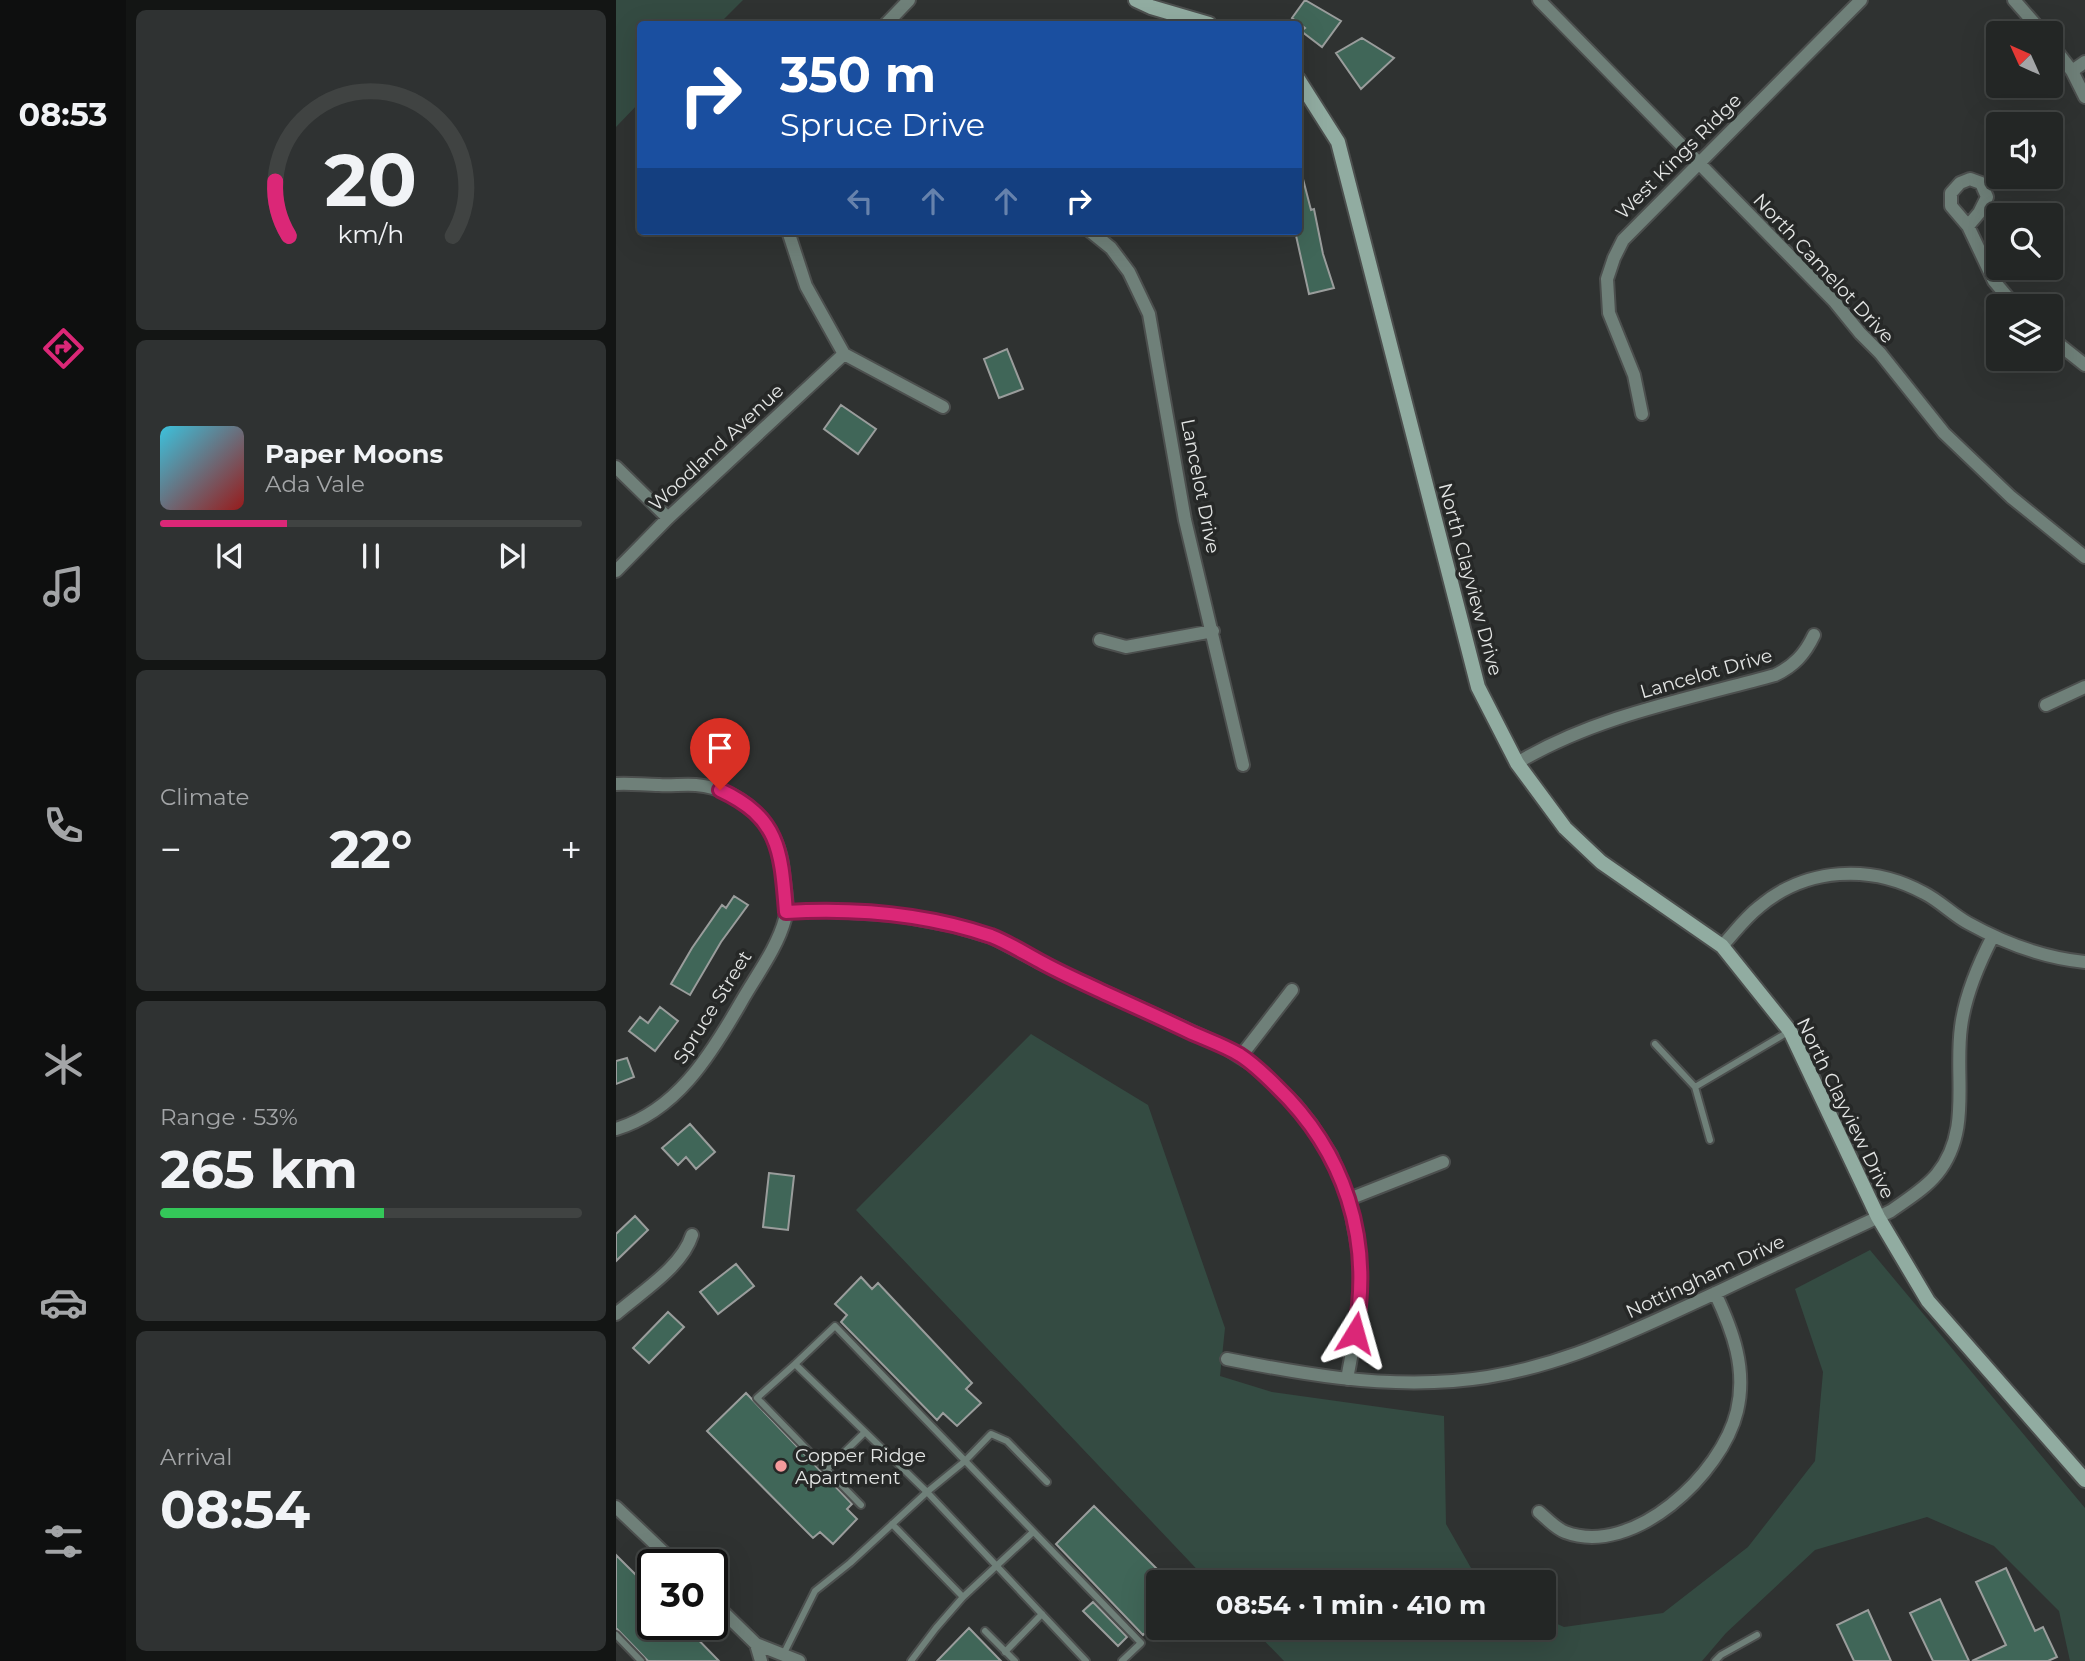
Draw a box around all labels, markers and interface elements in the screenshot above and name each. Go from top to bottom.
north arrow [1986,21,2063,98]
map controls [1986,21,2063,371]
text: 350 m [780,45,936,104]
icon: right [665,49,756,140]
street label: West Kings Ridge [1611,89,1746,224]
text: 08:53 [18,95,108,134]
text: Spruce Drive [780,105,985,144]
button: sound [1986,112,2063,189]
text: 20 [325,136,417,224]
icon: left [841,182,879,220]
icon: ahead [914,182,952,220]
icon: ahead [987,182,1025,220]
icon: right [1060,182,1098,220]
street label: North Camelot Drive [1748,189,1899,348]
button: search [1986,203,2063,280]
text: km/h [338,219,404,249]
button: layers [1986,294,2063,371]
icon: directions [39,324,88,373]
street label: Woodland Avenue [644,379,788,516]
street label: Lancelot Drive [1176,417,1225,555]
text: Paper Moons [265,438,443,470]
text: Ada Vale [265,470,365,498]
street label: North Clayview Drive [1434,480,1507,678]
icon: previous [211,537,249,575]
icon: pause [352,537,390,575]
icon: next [493,537,531,575]
icon: music [39,562,88,611]
street label: Lancelot Drive [1637,644,1775,703]
pin [690,718,750,790]
icon: arrive [701,729,739,767]
text: Climate [160,783,249,811]
icon: phone [39,801,88,850]
text: 22° [329,818,413,881]
text: − [160,826,182,873]
text: + [560,826,582,873]
street label: Spruce Street [668,946,757,1068]
street label: North Clayview Drive [1792,1014,1899,1203]
icon: climate [39,1040,88,1089]
text: Range · 53% [160,1103,298,1131]
text: 265 km [160,1138,358,1201]
street label: Nottingham Drive [1622,1230,1788,1323]
icon: car [39,1278,88,1327]
position arrow [1318,1296,1392,1370]
text: Arrival [160,1443,233,1471]
place label: Copper Ridge Apartment [795,1444,926,1489]
marker: Copper Ridge Apartment [773,1458,789,1474]
text: 08:54 [160,1478,310,1541]
icon: filters [39,1517,88,1566]
speed limit sign: 30 [637,1549,728,1640]
text: 08:54 · 1 min · 410 m [1216,1589,1486,1621]

